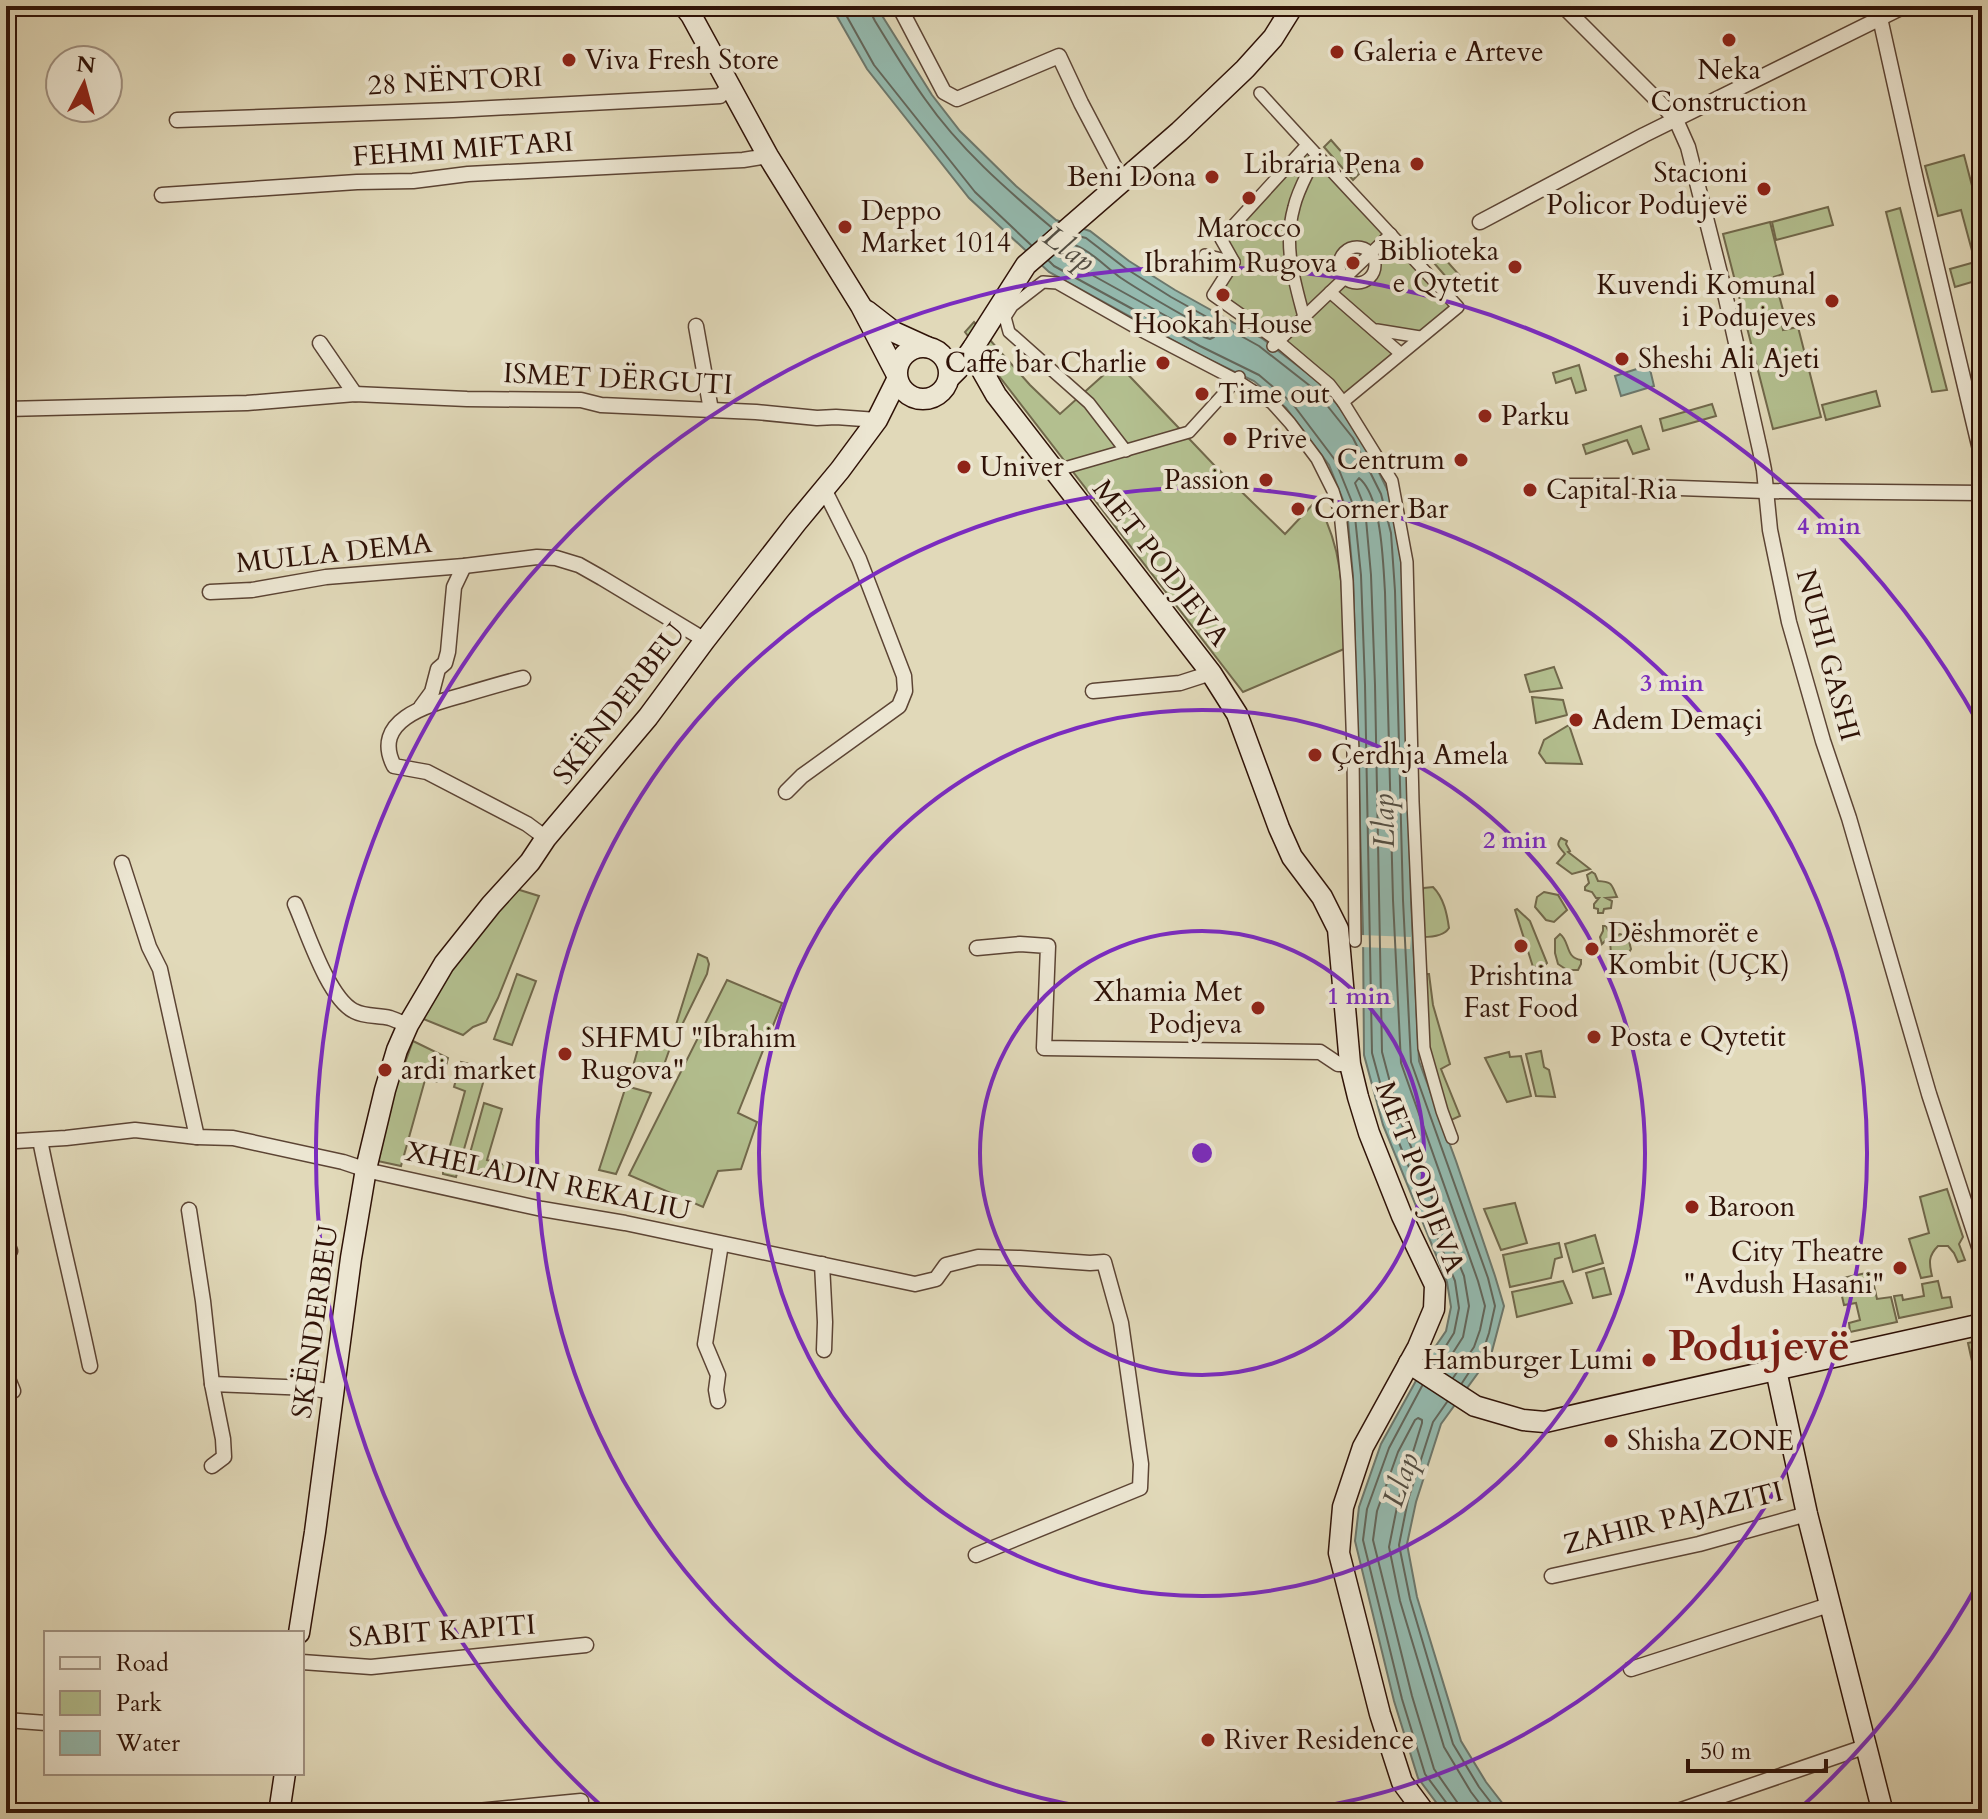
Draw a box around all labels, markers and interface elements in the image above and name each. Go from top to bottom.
marker: Neka Construction [1720,31,1738,49]
place label: Galeria e Arteve [1353,33,1544,71]
place label: Viva Fresh Store [585,41,779,79]
marker: Galeria e Arteve [1328,43,1346,61]
north arrow [44,44,124,124]
text: N [75,49,97,81]
marker: Viva Fresh Store [560,51,578,69]
place label: Neka Construction [1651,51,1807,121]
street label: 28 NËNTORI [367,57,543,105]
street label: FEHMI MIFTARI [351,122,575,176]
place label: Libraria Pena [1244,145,1401,183]
place label: Stacioni Policor Podujevë [1546,154,1748,224]
marker: Libraria Pena [1408,155,1426,173]
place label: Beni Dona [1067,158,1196,196]
marker: Beni Dona [1203,168,1221,186]
marker: Stacioni Policor Podujevë [1755,180,1773,198]
marker: Marocco [1240,189,1258,207]
place label: Deppo Market 1014 [861,192,1011,262]
place label: Marocco [1197,209,1301,247]
water label: Llap [1035,216,1103,282]
marker: Deppo Market 1014 [836,218,854,236]
place label: Biblioteka e Qytetit [1378,232,1499,302]
place label: Ibrahim Rugova [1144,244,1337,282]
marker: Ibrahim Rugova [1344,254,1362,272]
marker: Biblioteka e Qytetit [1506,258,1524,276]
place label: Kuvendi Komunal i Podujeves [1597,266,1816,336]
marker: Hookah House [1214,286,1232,304]
marker: Kuvendi Komunal i Podujeves [1823,292,1841,310]
place label: Hookah House [1133,305,1313,343]
place label: Sheshi Ali Ajeti [1638,340,1820,378]
place label: Caffe bar Charlie [945,344,1147,382]
marker: Sheshi Ali Ajeti [1613,350,1631,368]
street label: ISMET DËRGUTI [502,354,734,404]
marker: Caffe bar Charlie [1154,354,1172,372]
place label: Time out [1218,375,1330,413]
marker: Time out [1193,385,1211,403]
place label: Parku [1501,397,1570,435]
marker: Parku [1476,407,1494,425]
place label: Prive [1246,420,1308,458]
marker: Prive [1221,430,1239,448]
place label: Centrum [1337,441,1445,479]
place label: Univer [980,448,1065,486]
marker: Centrum [1452,451,1470,469]
marker: Univer [955,458,973,476]
place label: Passion [1164,461,1250,499]
marker: Passion [1257,471,1275,489]
place label: Capital Ria [1546,471,1677,509]
street label: MET PODJEVA [1084,472,1238,655]
marker: Capital Ria [1521,481,1539,499]
place label: Corner Bar [1314,490,1449,528]
marker: Corner Bar [1289,500,1307,518]
text: 4 min [1797,510,1862,543]
street label: MULLA DEMA [234,524,434,582]
street label: NUHI GASHI [1787,565,1869,745]
street label: SKËNDERBEU [544,616,694,792]
text: 3 min [1640,667,1705,700]
place label: Adem Demaçi [1592,701,1763,739]
marker: Adem Demaçi [1567,711,1585,729]
place label: Çerdhja Amela [1331,736,1509,774]
marker: Çerdhja Amela [1306,746,1324,764]
water label: Llap [1363,793,1405,849]
text: 2 min [1483,824,1548,857]
place label: Dëshmorët e Kombit (UÇK) [1608,914,1790,984]
marker: Prishtina Fast Food [1512,937,1530,955]
marker: Dëshmorët e Kombit (UÇK) [1583,940,1601,958]
place label: Prishtina Fast Food [1464,957,1579,1027]
place label: Xhamia Met Podjeva [1093,973,1242,1043]
text: 1 min [1327,980,1392,1013]
marker: Xhamia Met Podjeva [1249,999,1267,1017]
place label: Posta e Qytetit [1610,1018,1786,1056]
place label: SHFMU "Ibrahim Rugova" [581,1019,797,1089]
marker: Posta e Qytetit [1585,1028,1603,1046]
marker: SHFMU "Ibrahim Rugova" [556,1045,574,1063]
place label: ardi market [401,1051,536,1089]
marker: ardi market [376,1061,394,1079]
street label: MET PODJEVA [1366,1076,1474,1278]
street label: XHELADIN REKALIU [402,1132,694,1230]
centre of rings [1188,1139,1216,1167]
place label: Baroon [1708,1188,1796,1226]
marker: Baroon [1683,1198,1701,1216]
street label: SKËNDERBEU [283,1223,347,1421]
place label: City Theatre "Avdush Hasani" [1684,1233,1884,1303]
marker: City Theatre "Avdush Hasani" [1891,1259,1909,1277]
district label: Podujevë [1668,1316,1850,1376]
place label: Hamburger Lumi [1423,1341,1633,1379]
marker: Hamburger Lumi [1640,1351,1658,1369]
place label: Shisha ZONE [1627,1422,1794,1460]
marker: Shisha ZONE [1602,1432,1620,1450]
water label: Llap [1373,1448,1429,1512]
street label: ZAHIR PAJAZITI [1559,1472,1787,1564]
street label: SABIT KAPITI [347,1606,537,1656]
legend [44,1631,304,1775]
text: Road [116,1647,169,1680]
text: Park [116,1687,162,1720]
place label: River Residence [1224,1721,1414,1759]
scale bar [1688,1723,1826,1773]
text: Water [115,1727,180,1760]
marker: River Residence [1199,1731,1217,1749]
text: 50 m [1700,1735,1752,1768]

